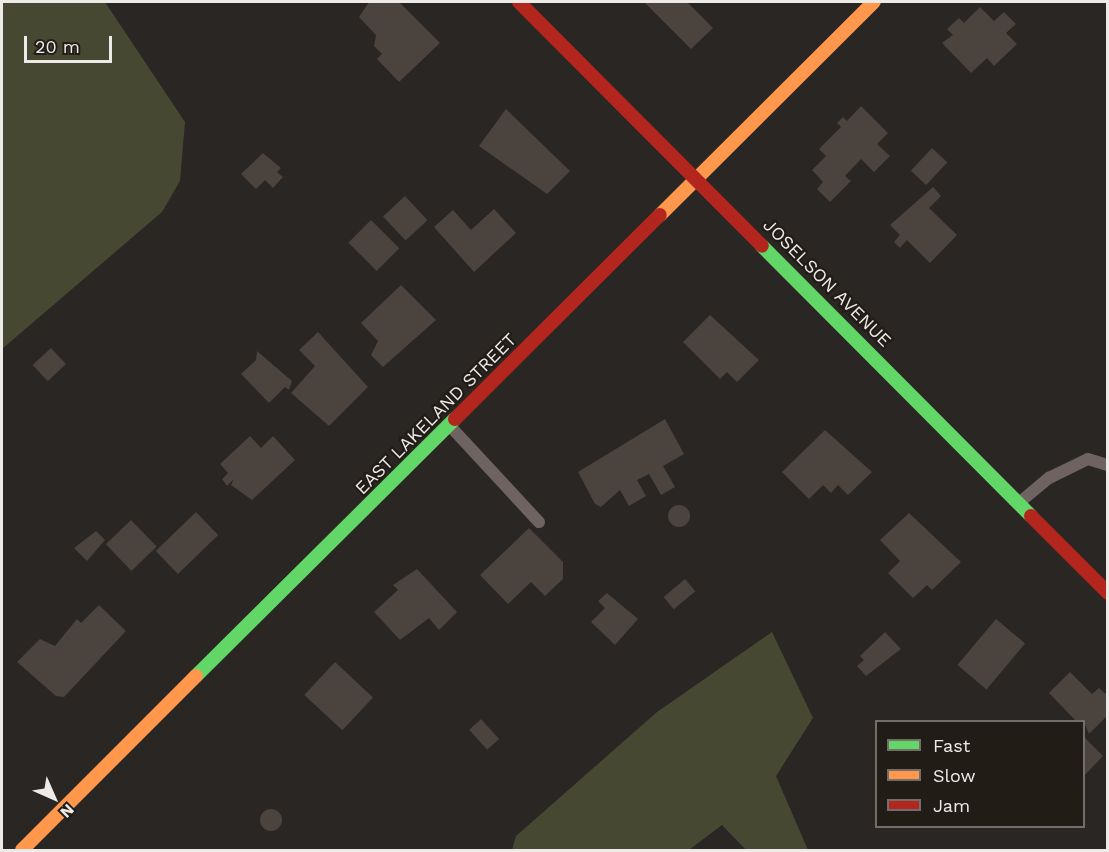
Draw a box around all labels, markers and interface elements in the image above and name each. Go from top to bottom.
scale bar [27,24,116,62]
text: 20 m [35,36,80,57]
street label: JOSELSON AVENUE [758,214,896,352]
street label: EAST LAKELAND STREET [351,329,521,499]
legend [875,720,1085,828]
text: Fast [933,735,970,756]
text: Slow [933,765,976,786]
north arrow [24,768,84,828]
text: Jam [933,795,970,816]
text: N [56,800,78,822]

